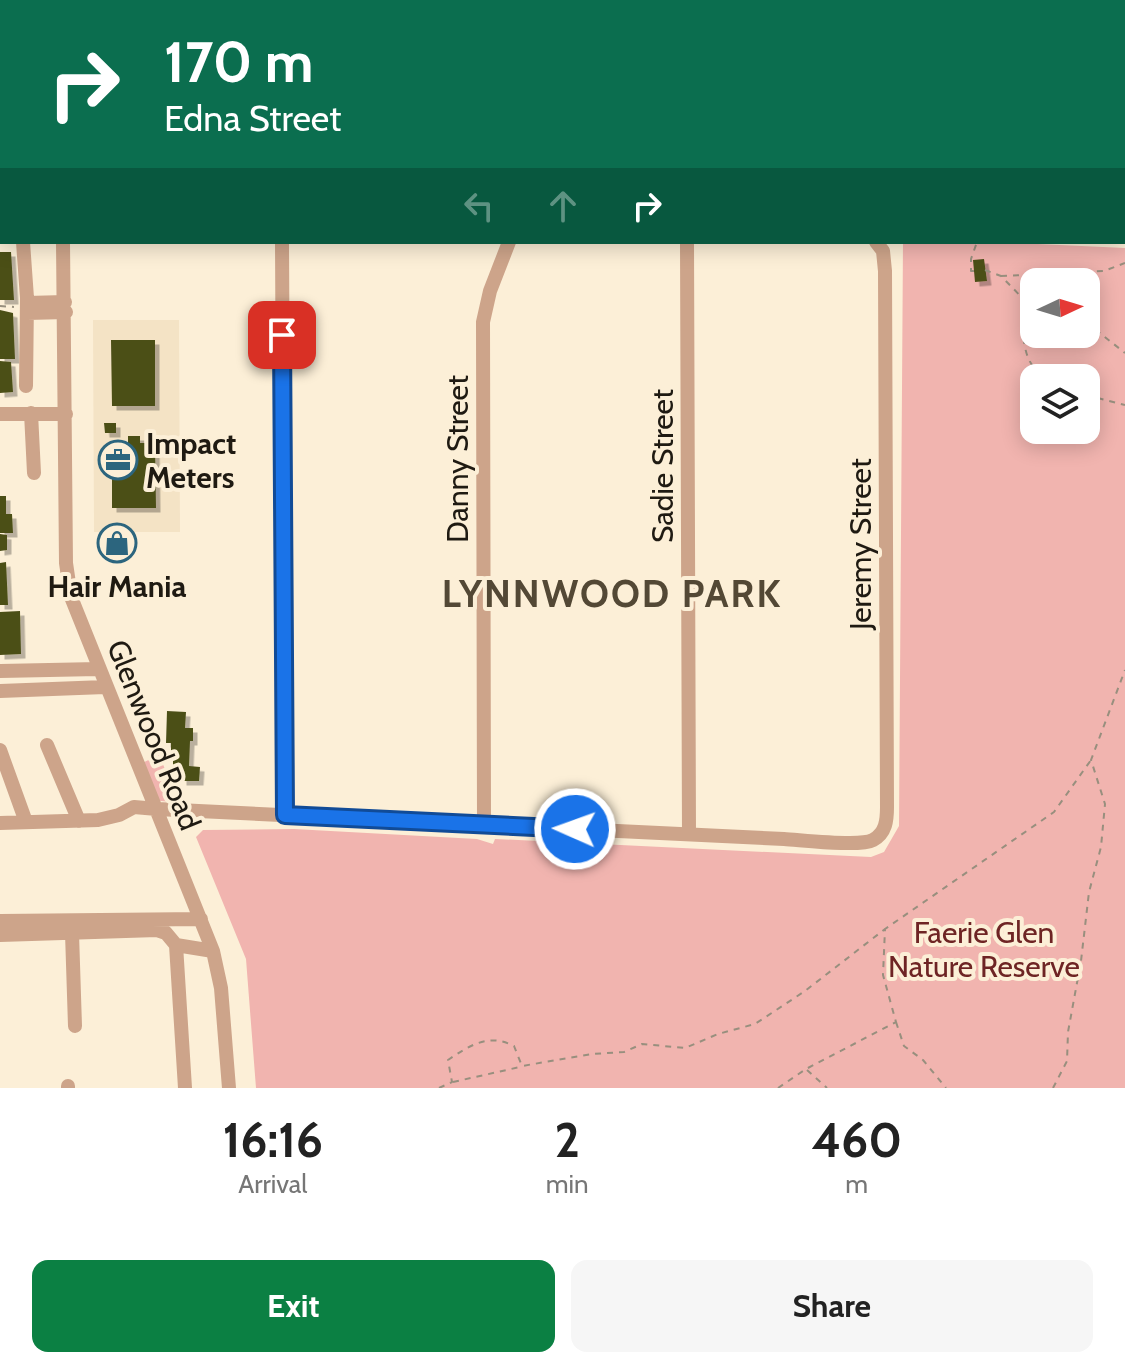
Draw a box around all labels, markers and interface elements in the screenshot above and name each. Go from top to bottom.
text: 170 m [164,28,314,96]
icon: right [32,32,136,136]
text: Edna Street [164,96,341,140]
icon: left [457,184,501,228]
icon: ahead [541,184,585,228]
icon: right [625,184,669,228]
north arrow [1020,268,1100,348]
map controls [1020,268,1100,444]
pin [248,301,316,369]
icon: arrive [260,313,304,357]
button: layers [1020,364,1100,444]
street label: Danny Street [439,375,476,543]
street label: Sadie Street [644,389,681,543]
place label: Impact Meters [146,425,236,496]
office icon: Impact Meters [97,439,139,481]
street label: Jeremy Street [842,458,879,631]
shop icon: Hair Mania [96,522,138,564]
place label: Hair Mania [48,568,186,605]
district label: LYNNWOOD PARK [442,570,782,617]
street label: Glenwood Road [99,634,209,836]
position arrow [533,787,617,871]
park label: Faerie Glen Nature Reserve [888,914,1080,985]
text: 16:16 [223,1111,323,1169]
text: 2 [554,1111,580,1169]
text: 460 [811,1111,902,1169]
text: Arrival [238,1168,307,1200]
text: min [546,1168,589,1200]
text: m [845,1168,868,1200]
button: Exit [32,1260,555,1352]
button: Share [571,1260,1093,1352]

